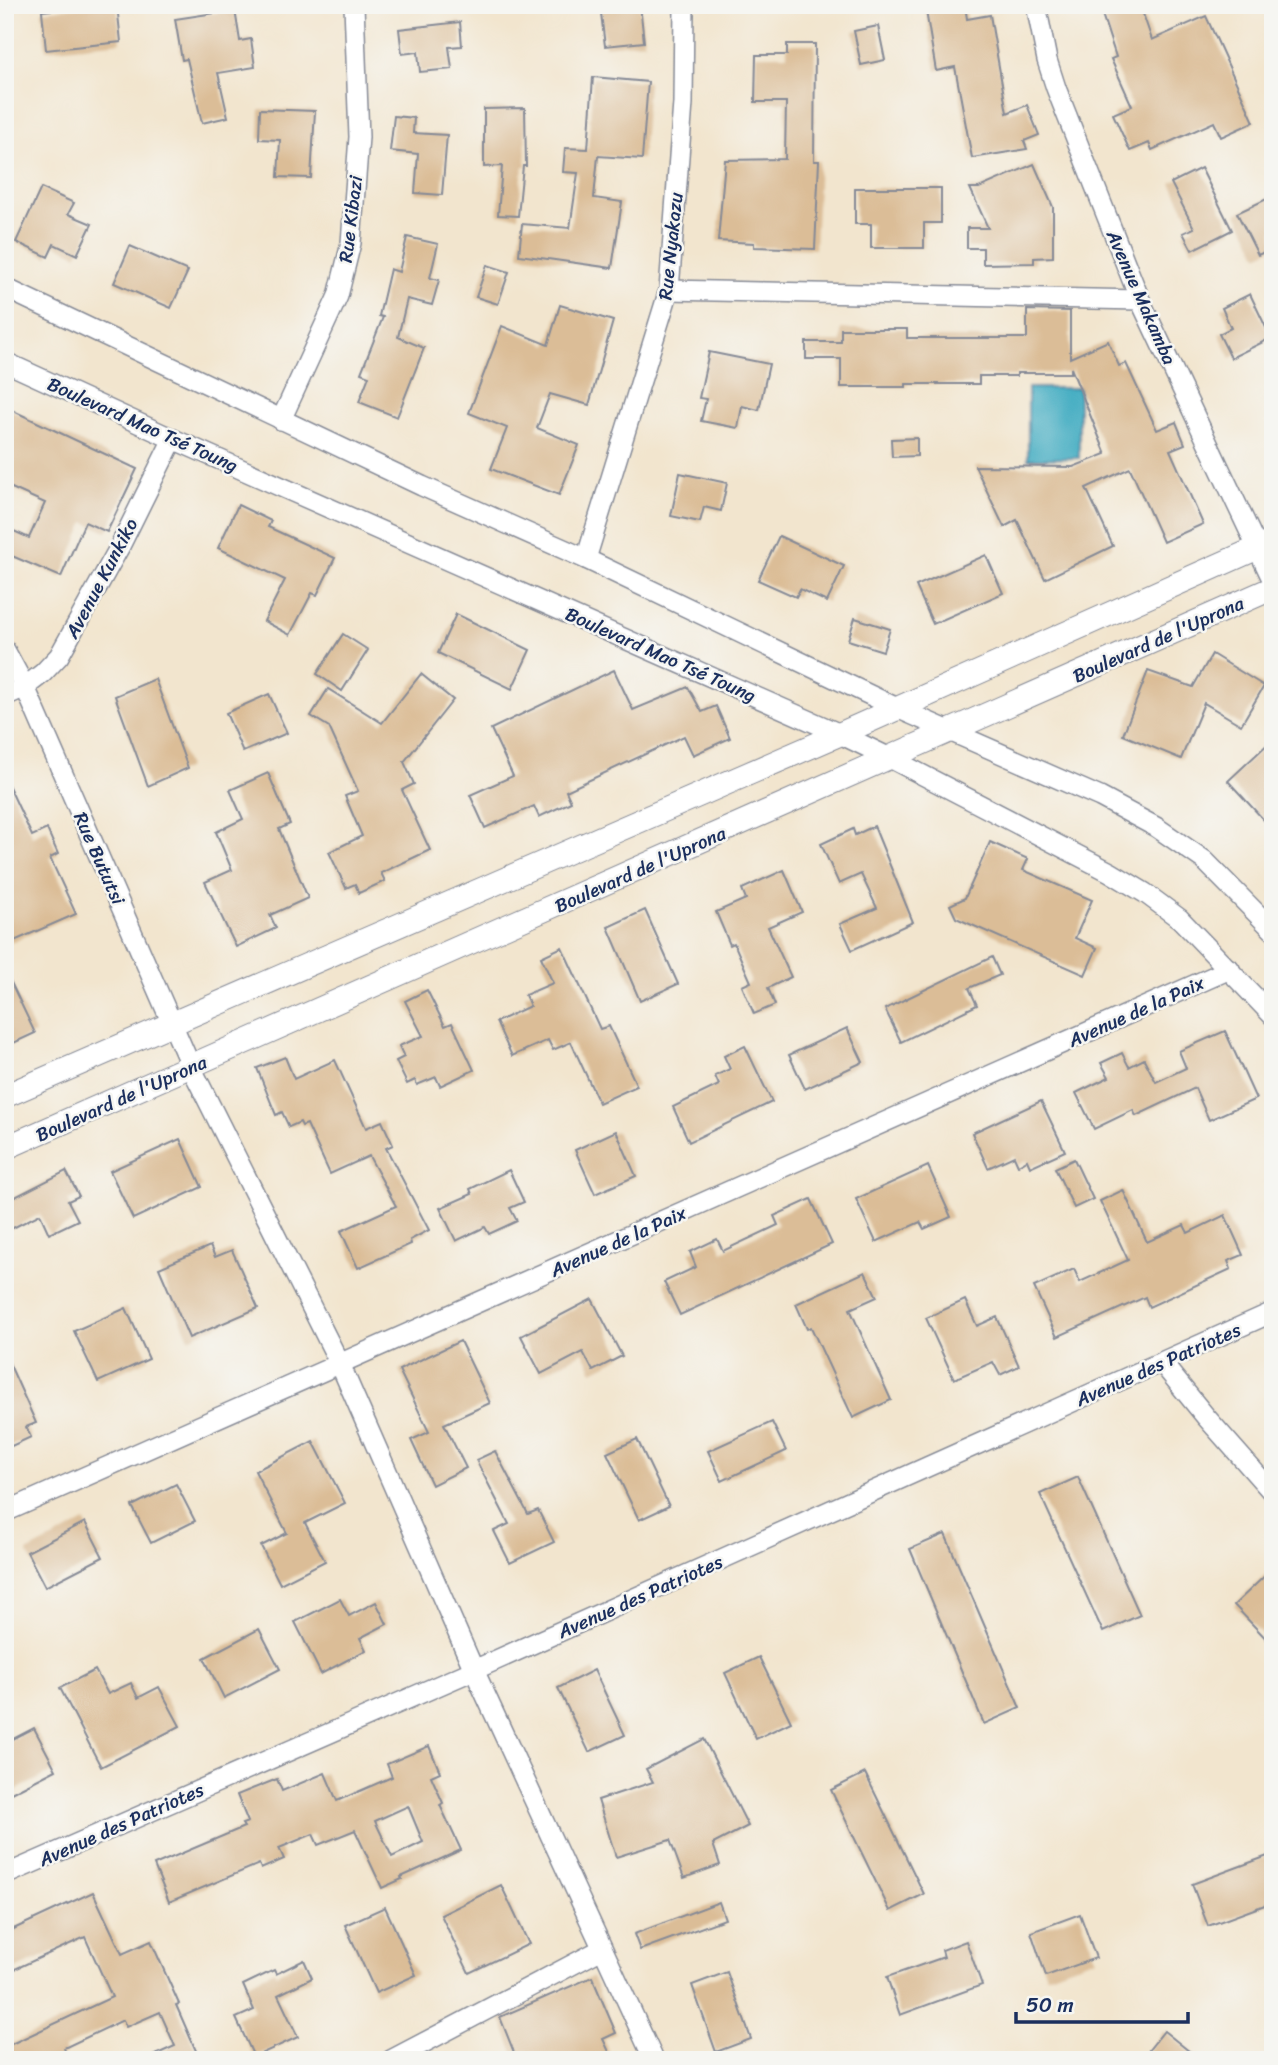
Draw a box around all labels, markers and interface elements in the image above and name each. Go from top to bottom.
street label: Rue Kibazi [329,173,372,264]
street label: Rue Nyakazu [648,191,693,301]
street label: Avenue Makamba [1097,224,1186,370]
street label: Boulevard Mao Tsé Toung [42,367,244,481]
street label: Avenue Kunkiko [55,512,147,645]
street label: Boulevard de l'Uprona [1067,587,1250,692]
street label: Boulevard Mao Tsé Toung [560,597,762,711]
street label: Rue Bututsi [64,806,135,911]
street label: Boulevard de l'Uprona [549,817,732,922]
street label: Avenue de la Paix [1062,967,1210,1057]
street label: Boulevard de l'Uprona [30,1046,213,1151]
street label: Avenue de la Paix [544,1197,692,1287]
street label: Avenue des Patriotes [1069,1313,1246,1416]
street label: Avenue des Patriotes [551,1545,728,1648]
street label: Avenue des Patriotes [32,1773,209,1876]
scale bar [1016,1981,1187,2025]
text: 50 m [1026,1986,1074,2024]

